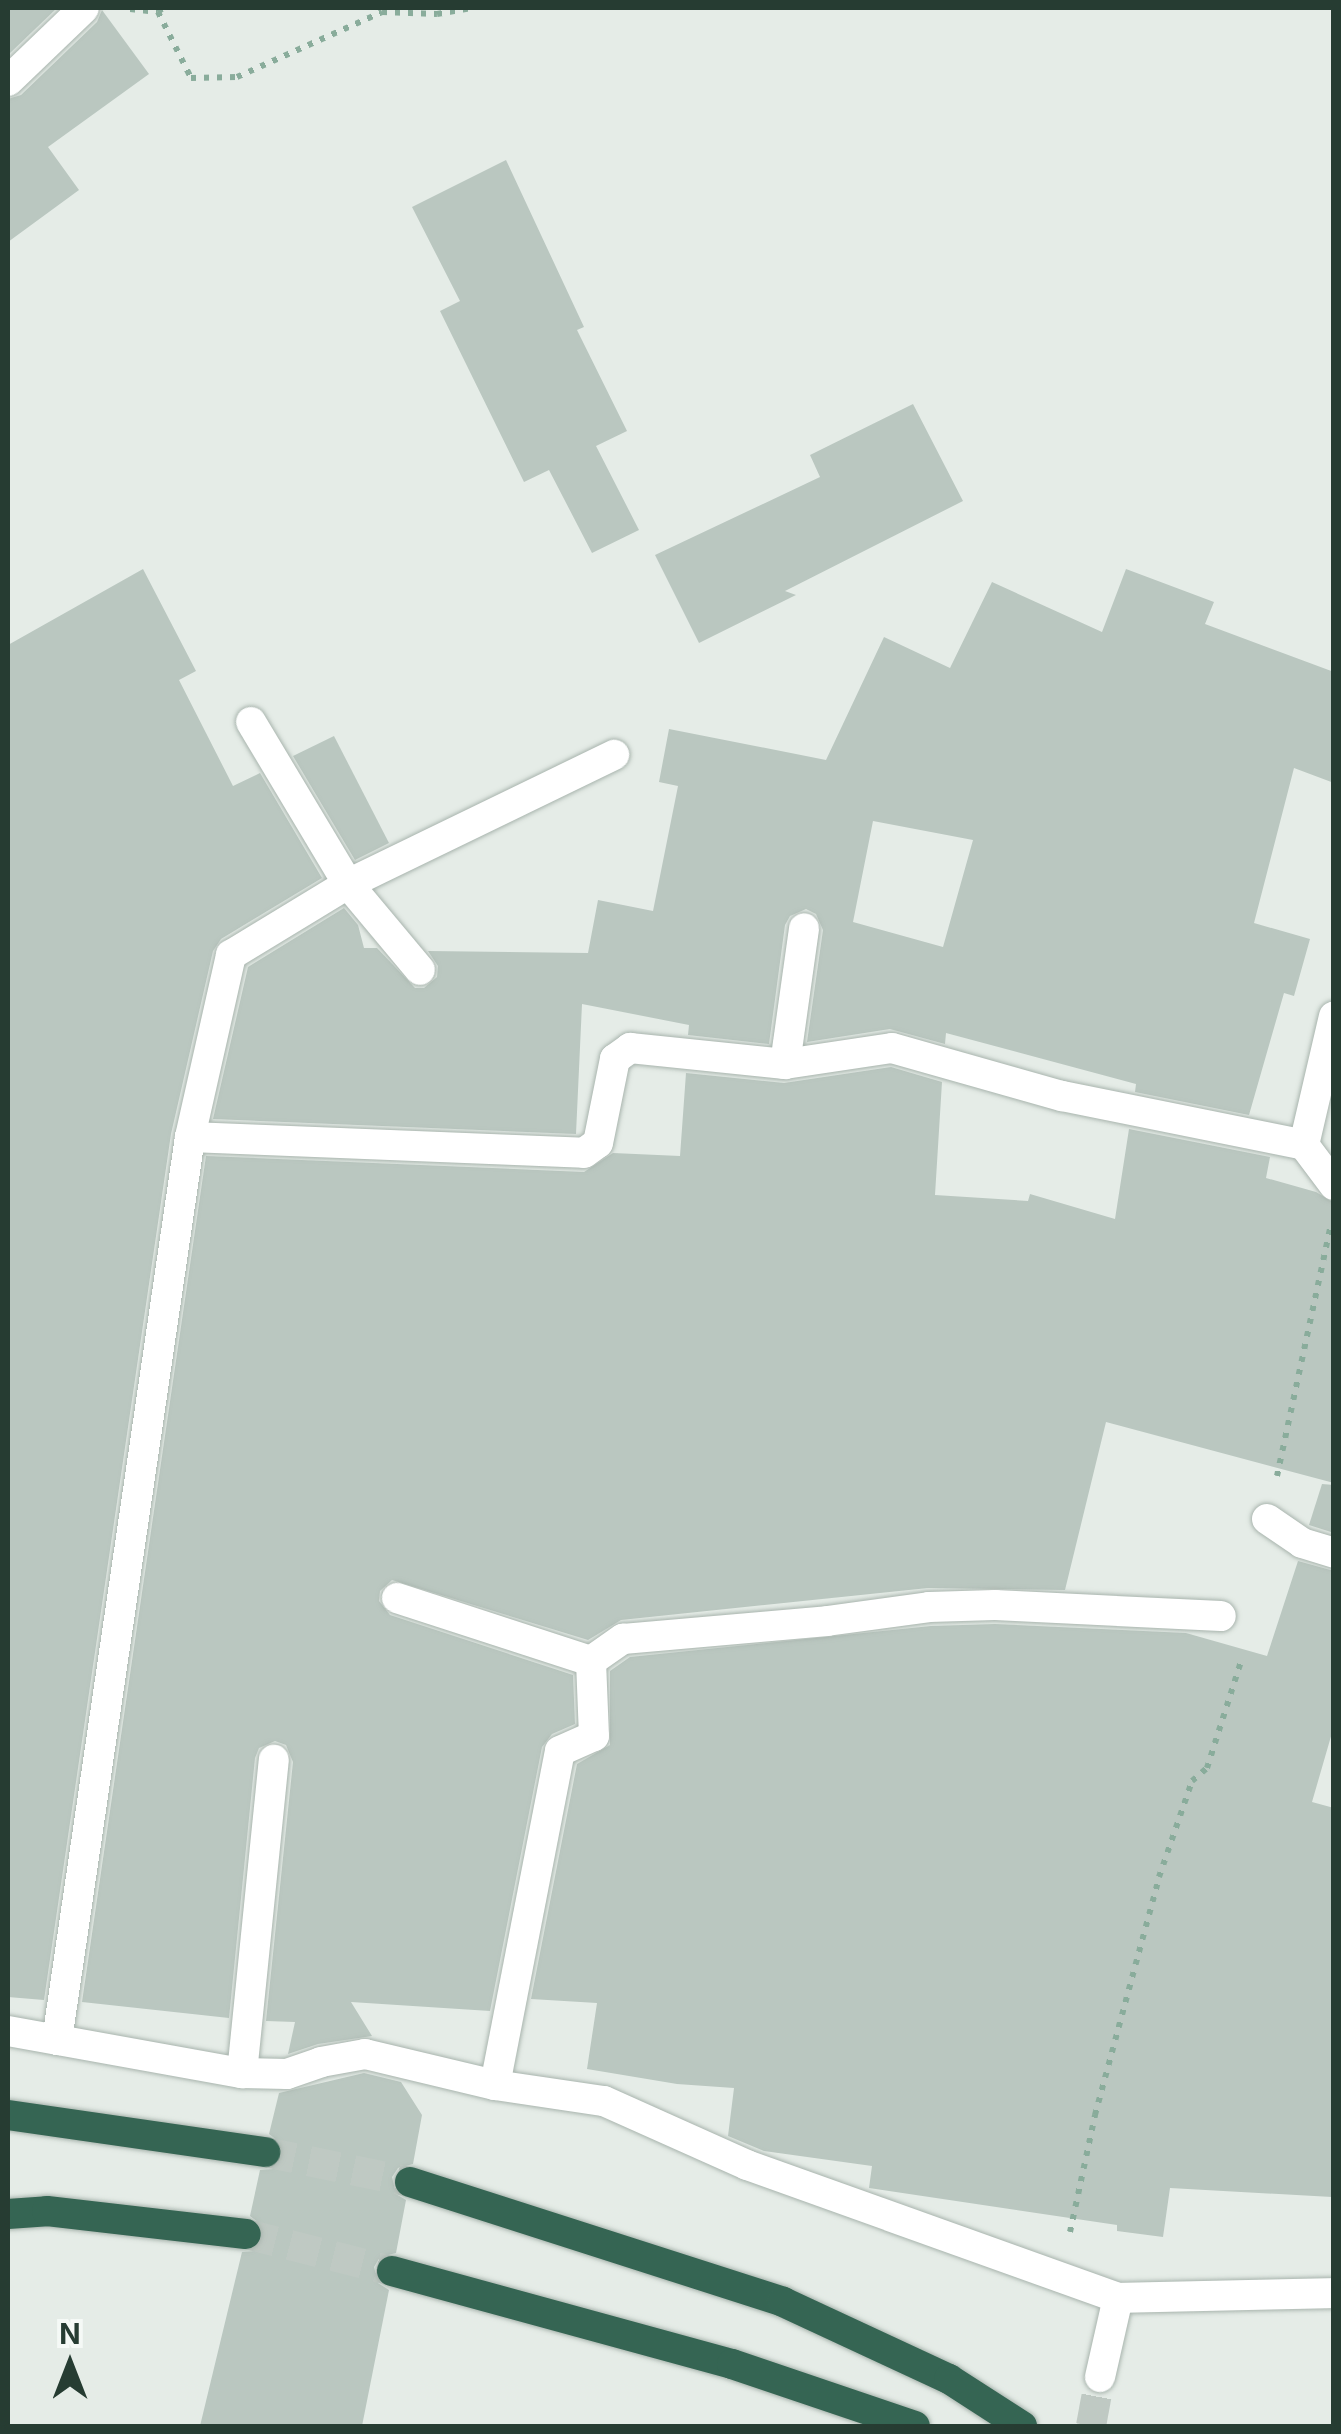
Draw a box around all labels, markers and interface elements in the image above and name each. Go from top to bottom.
north arrow [20,2314,120,2414]
text: N [59,2317,81,2351]

